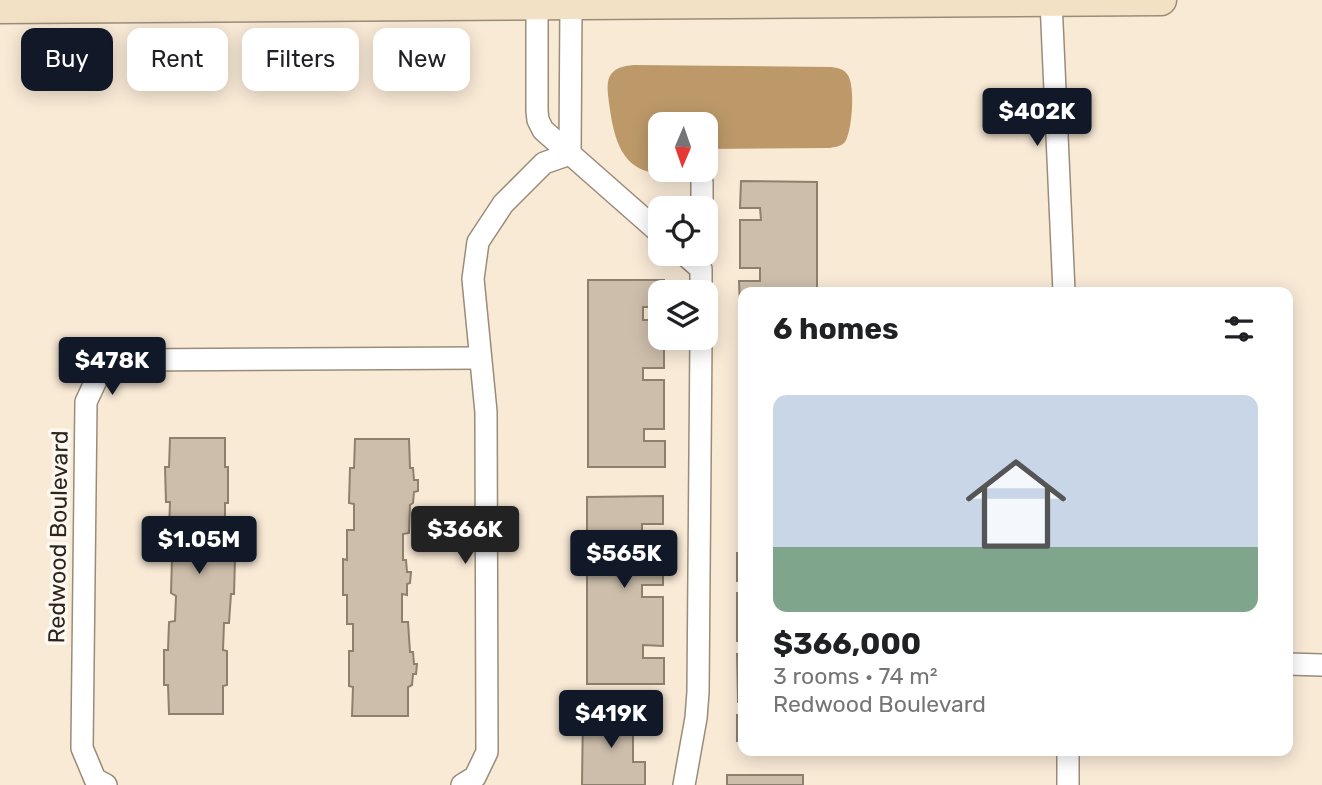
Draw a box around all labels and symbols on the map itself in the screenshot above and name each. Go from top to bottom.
pin: $402K [988,88,1086,148]
north arrow [648,112,718,182]
pin: $478K [63,338,161,397]
street label: Redwood Boulevard [42,430,74,644]
pin: $366K [416,506,514,566]
pin: $1.05M [142,516,256,576]
pin: $565K [575,530,673,590]
pin: $419K [562,690,660,750]

